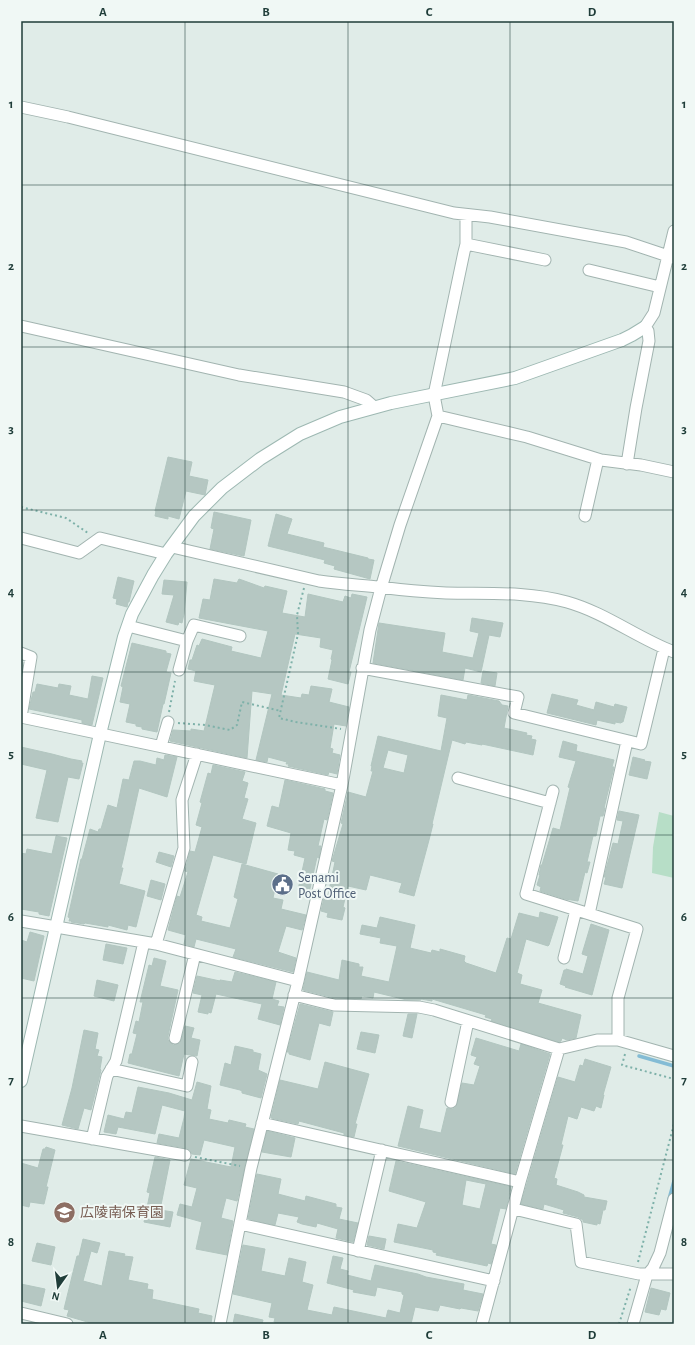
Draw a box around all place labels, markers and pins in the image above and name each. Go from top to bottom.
place label: Senami Post Office [298,871,356,901]
public building icon: Senami Post Office [270,872,296,898]
school or university icon: 広陵南保育園 [51,1199,77,1225]
place label: 広陵南保育園 [80,1205,164,1220]

